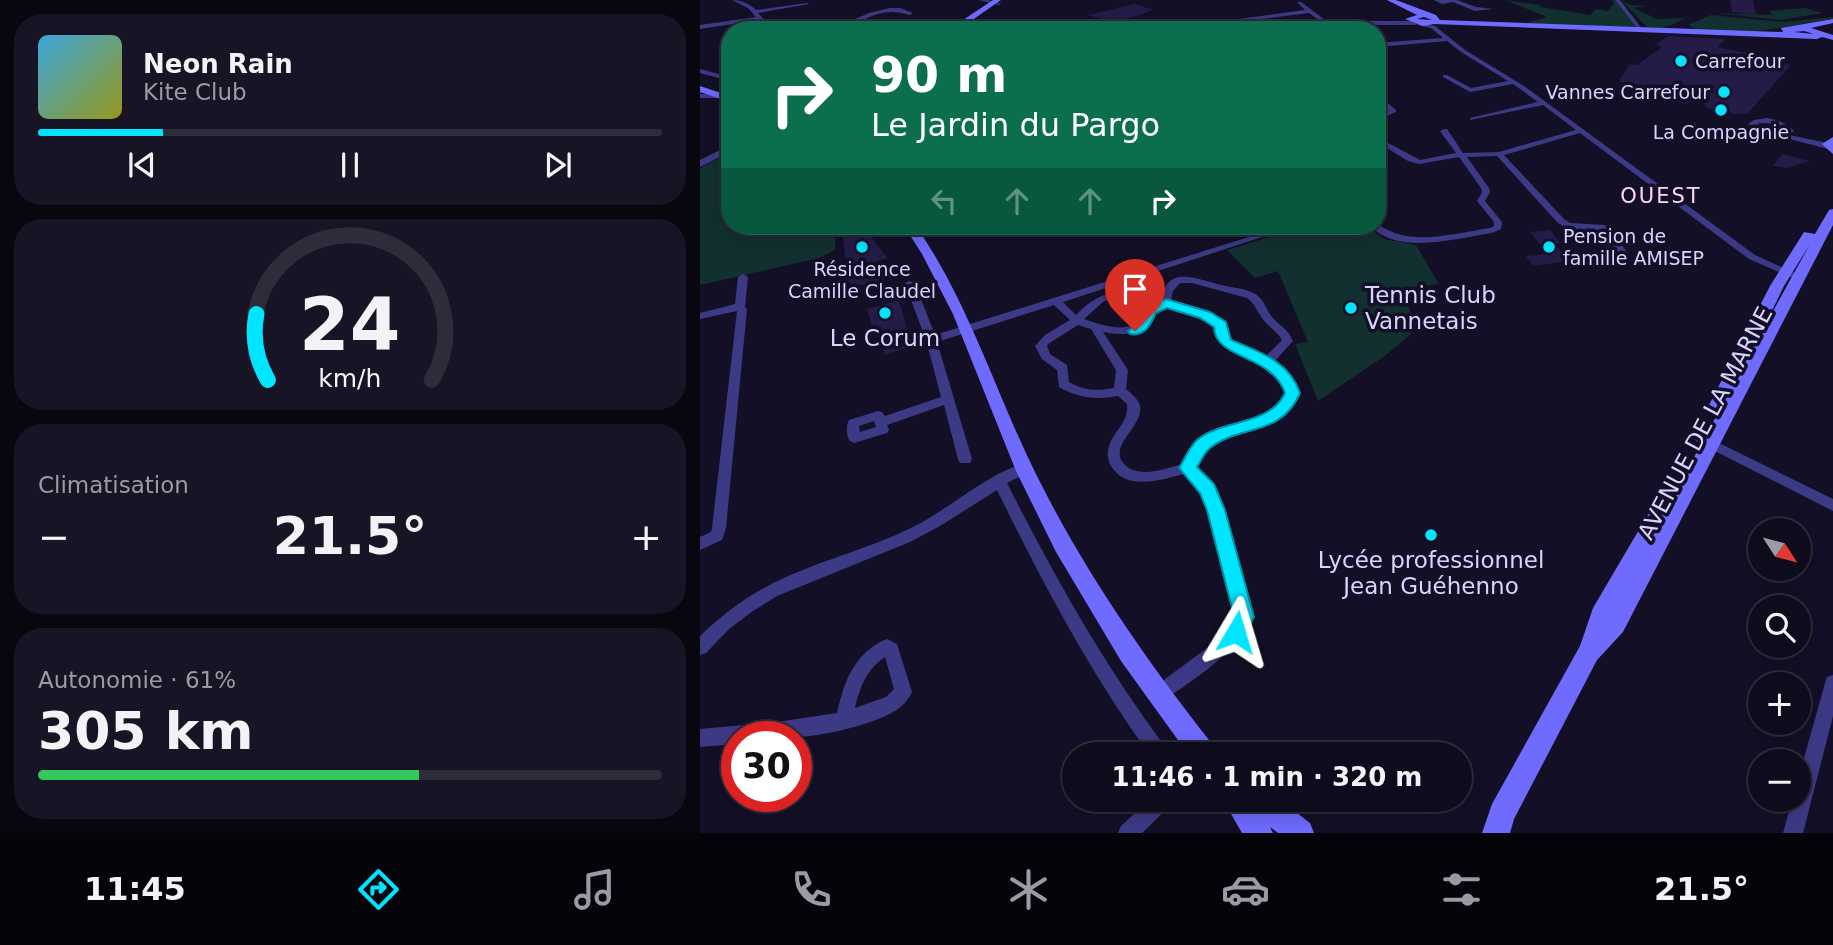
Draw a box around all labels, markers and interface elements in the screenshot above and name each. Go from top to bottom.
text: 90 m [871,47,1007,104]
text: Neon Rain [143,49,293,79]
icon: right [756,49,847,140]
place label: Carrefour [1695,50,1785,72]
marker: Carrefour [1673,53,1689,69]
text: Kite Club [143,79,247,105]
place label: Vannes Carrefour [1545,81,1710,103]
marker: Vannes Carrefour [1716,84,1732,100]
marker: La Compagnie [1713,102,1729,118]
text: Le Jardin du Pargo [871,106,1160,144]
place label: La Compagnie [1653,121,1789,143]
icon: previous [123,146,161,184]
icon: pause [331,146,369,184]
icon: next [539,146,577,184]
icon: left [925,182,963,220]
icon: ahead [998,182,1036,220]
icon: ahead [1071,182,1109,220]
icon: right [1144,182,1182,220]
district label: OUEST [1620,184,1702,208]
place label: Pension de famille AMISEP [1563,225,1704,269]
marker: Résidence Camille Claudel [854,239,870,255]
marker: Pension de famille AMISEP [1541,239,1557,255]
place label: Résidence Camille Claudel [788,258,936,302]
pin [1105,259,1165,331]
icon: arrive [1116,270,1154,308]
place label: Tennis Club Vannetais [1364,282,1496,334]
text: 24 [299,283,401,368]
marker: Tennis Club Vannetais [1343,300,1359,316]
street label: AVENUE DE LA MARNE [1633,302,1777,544]
marker: Le Corum [877,305,893,321]
place label: Le Corum [830,325,940,351]
text: km/h [318,364,382,393]
text: Climatisation [38,472,189,498]
text: 21.5° [273,506,427,566]
text: − [38,515,70,559]
text: + [630,515,662,559]
north arrow [1748,518,1811,581]
map controls [1748,518,1811,812]
marker: Lycée professionnel Jean Guéhenno [1423,527,1439,543]
place label: Lycée professionnel Jean Guéhenno [1318,547,1544,599]
position arrow [1199,595,1273,669]
button: search [1748,595,1811,658]
text: Autonomie · 61% [38,667,236,693]
button: + [1748,672,1811,735]
text: 305 km [38,701,253,761]
speed limit sign: 30 [721,721,812,812]
button: − [1748,749,1811,812]
text: 11:46 · 1 min · 320 m [1112,762,1422,792]
icon: directions [354,865,403,914]
icon: music [570,865,619,914]
icon: phone [787,865,836,914]
icon: climate [1004,865,1053,914]
icon: car [1221,865,1270,914]
icon: filters [1437,865,1486,914]
text: 11:45 [84,870,186,908]
text: 21.5° [1654,870,1749,908]

